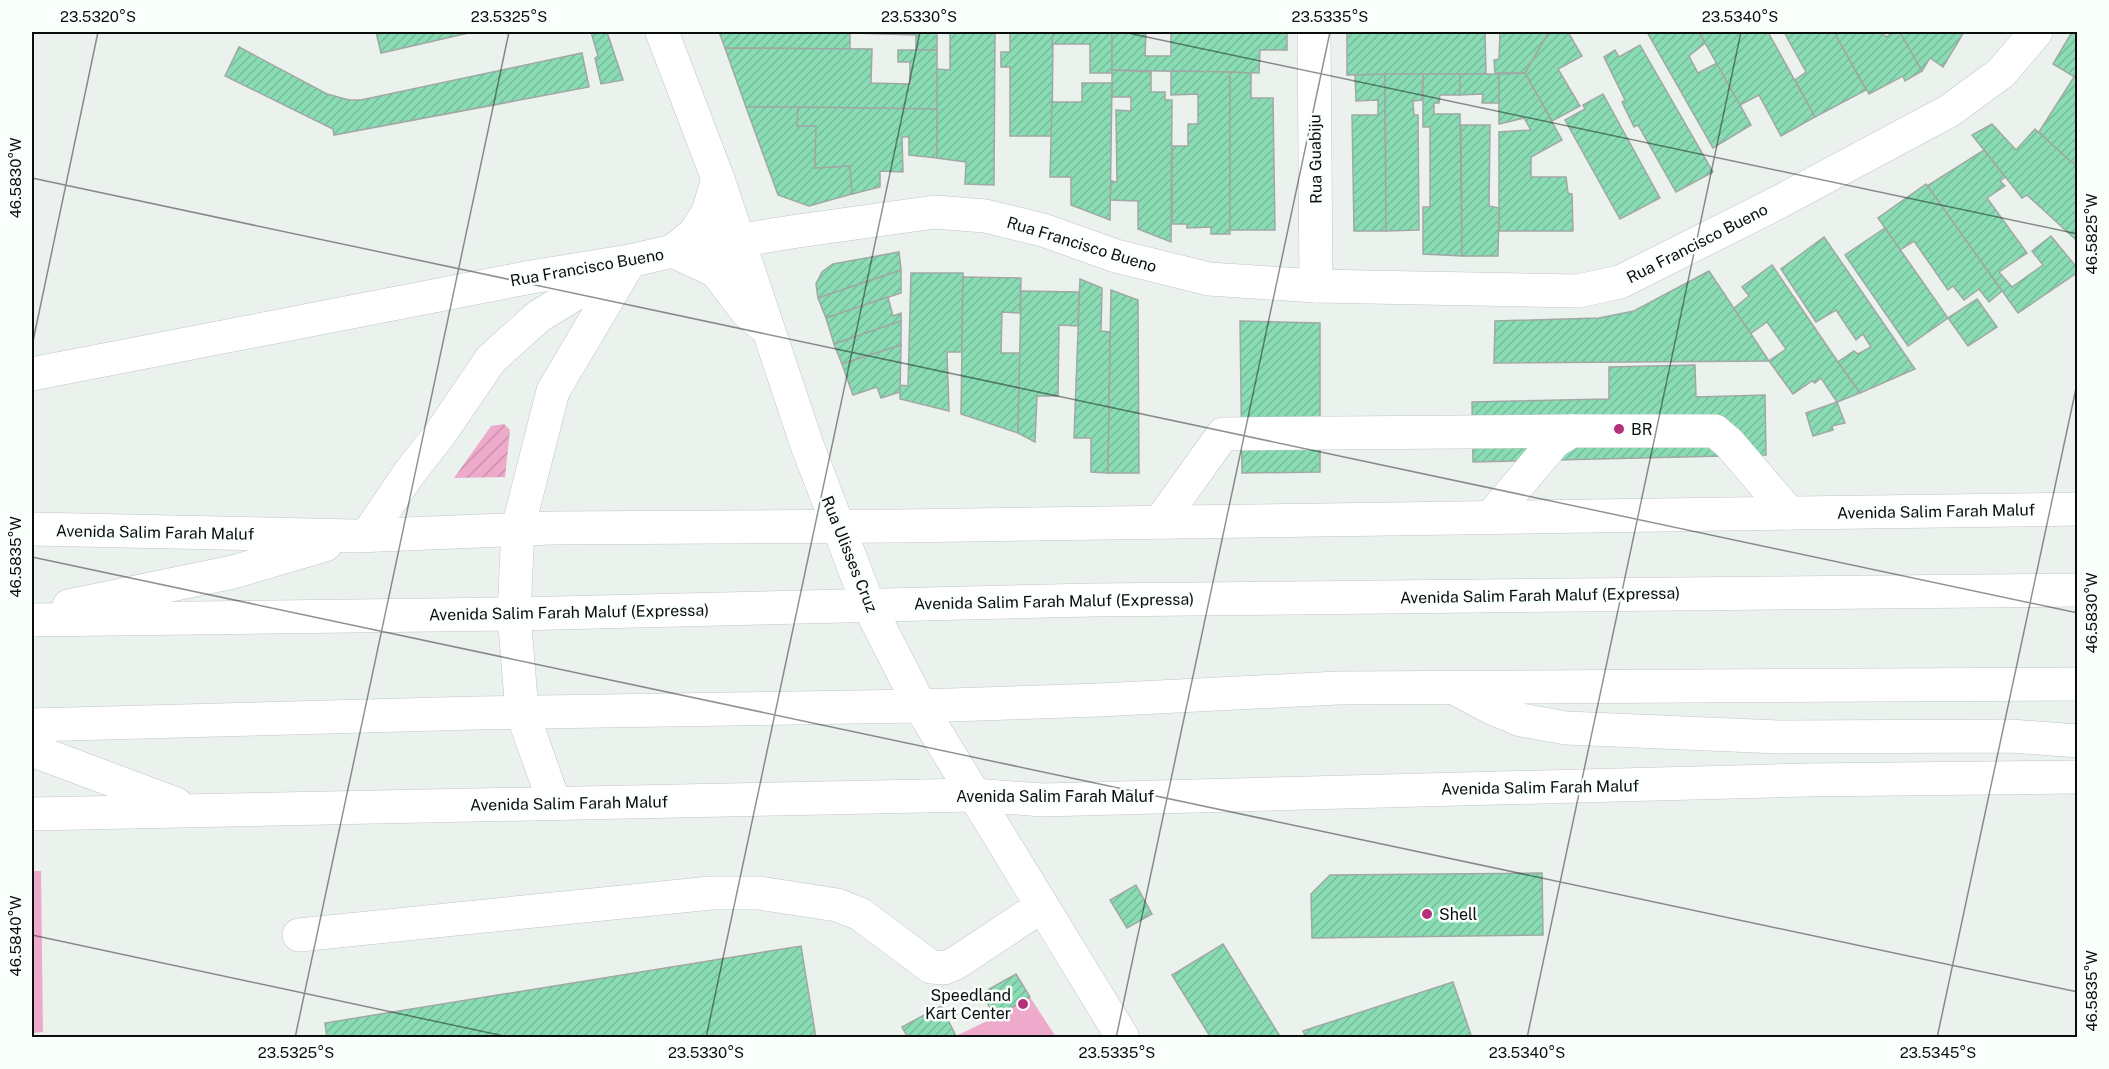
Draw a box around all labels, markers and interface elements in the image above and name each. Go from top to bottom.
text: 23.5320°S [60,8,136,25]
text: 23.5325°S [471,8,547,25]
text: 23.5330°S [881,8,957,25]
text: 23.5335°S [1292,8,1368,25]
text: 23.5340°S [1702,8,1778,25]
street label: Rua Guabiju [1305,114,1326,204]
text: 46.5830°W [7,137,24,219]
text: 46.5825°W [2083,193,2100,275]
street label: Rua Francisco Bueno [1624,200,1771,287]
street label: Rua Francisco Bueno [1005,213,1159,276]
street label: Rua Francisco Bueno [509,245,665,290]
place label: BR [1631,420,1653,439]
marker: BR [1612,422,1626,436]
street label: Rua Ulisses Cruz [817,493,882,616]
street label: Avenida Salim Farah Maluf [1837,500,2035,523]
text: 46.5835°W [7,516,24,598]
street label: Avenida Salim Farah Maluf [56,521,254,544]
text: 46.5830°W [2083,572,2100,654]
street label: Avenida Salim Farah Maluf (Expressa) [1400,584,1680,607]
street label: Avenida Salim Farah Maluf (Expressa) [914,590,1194,613]
street label: Avenida Salim Farah Maluf (Expressa) [429,601,709,624]
street label: Avenida Salim Farah Maluf [1441,776,1639,799]
street label: Avenida Salim Farah Maluf [956,787,1154,806]
street label: Avenida Salim Farah Maluf [470,792,668,815]
text: 46.5840°W [7,895,24,977]
place label: Shell [1439,905,1478,924]
marker: Shell [1420,907,1434,921]
text: 46.5835°W [2083,950,2100,1032]
place label: Speedland Kart Center [925,986,1011,1023]
marker: Speedland Kart Center [1016,997,1030,1011]
text: 23.5325°S [258,1044,334,1061]
text: 23.5330°S [668,1044,744,1061]
text: 23.5335°S [1079,1044,1155,1061]
text: 23.5340°S [1489,1044,1565,1061]
text: 23.5345°S [1900,1044,1976,1061]

